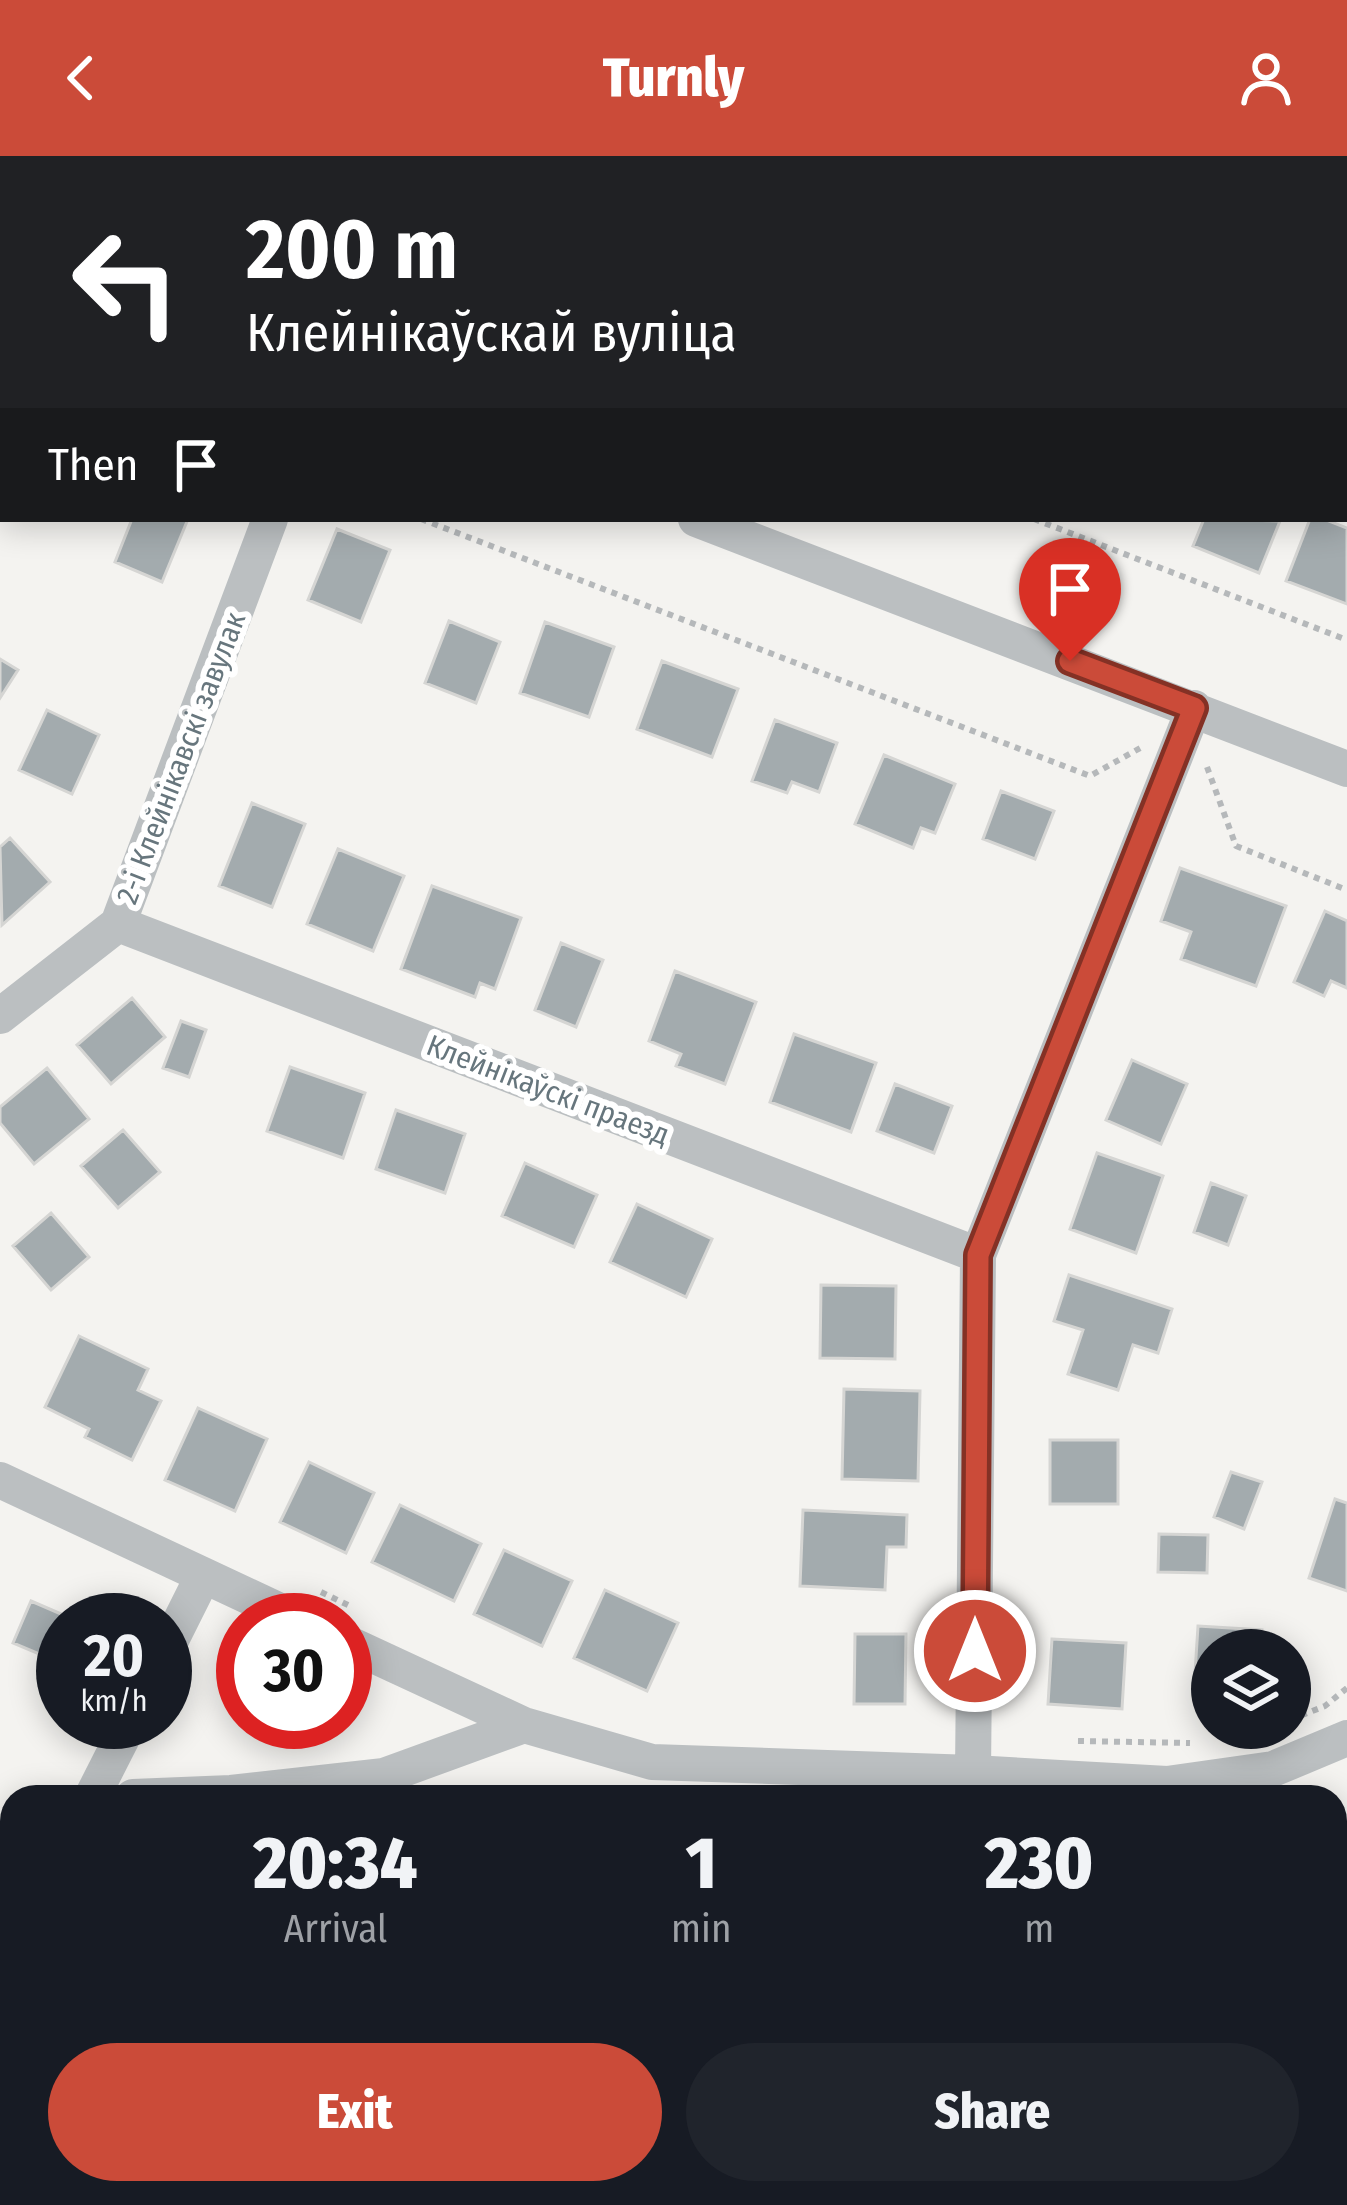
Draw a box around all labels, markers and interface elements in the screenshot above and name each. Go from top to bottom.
icon: back [48,45,114,111]
icon: person [1233,45,1299,111]
text: Turnly [603,46,744,110]
text: 200 m [246,199,458,300]
icon: left [48,204,204,360]
text: Клейнікаўскай вуліца [246,301,737,365]
icon: arrive [163,432,229,498]
text: Then [48,438,139,492]
pin [1019,538,1121,661]
icon: arrive [1037,556,1103,622]
street label: 2-і Клейнікавскі завулак [109,607,253,909]
street label: Клейнікаўскі праезд [422,1027,674,1153]
position arrow [912,1588,1038,1714]
speed limit sign: 30 [216,1593,372,1749]
text: 20 [84,1620,144,1692]
map controls [1191,1629,1311,1749]
button: layers [1191,1629,1311,1749]
text: km/h [81,1683,147,1719]
text: 20:34 [254,1821,417,1907]
text: 1 [686,1821,717,1907]
text: 230 [985,1821,1093,1907]
text: Arrival [284,1906,387,1952]
text: min [671,1906,731,1952]
text: m [1024,1906,1054,1952]
button: Exit [48,2043,662,2181]
button: Share [686,2043,1299,2181]

